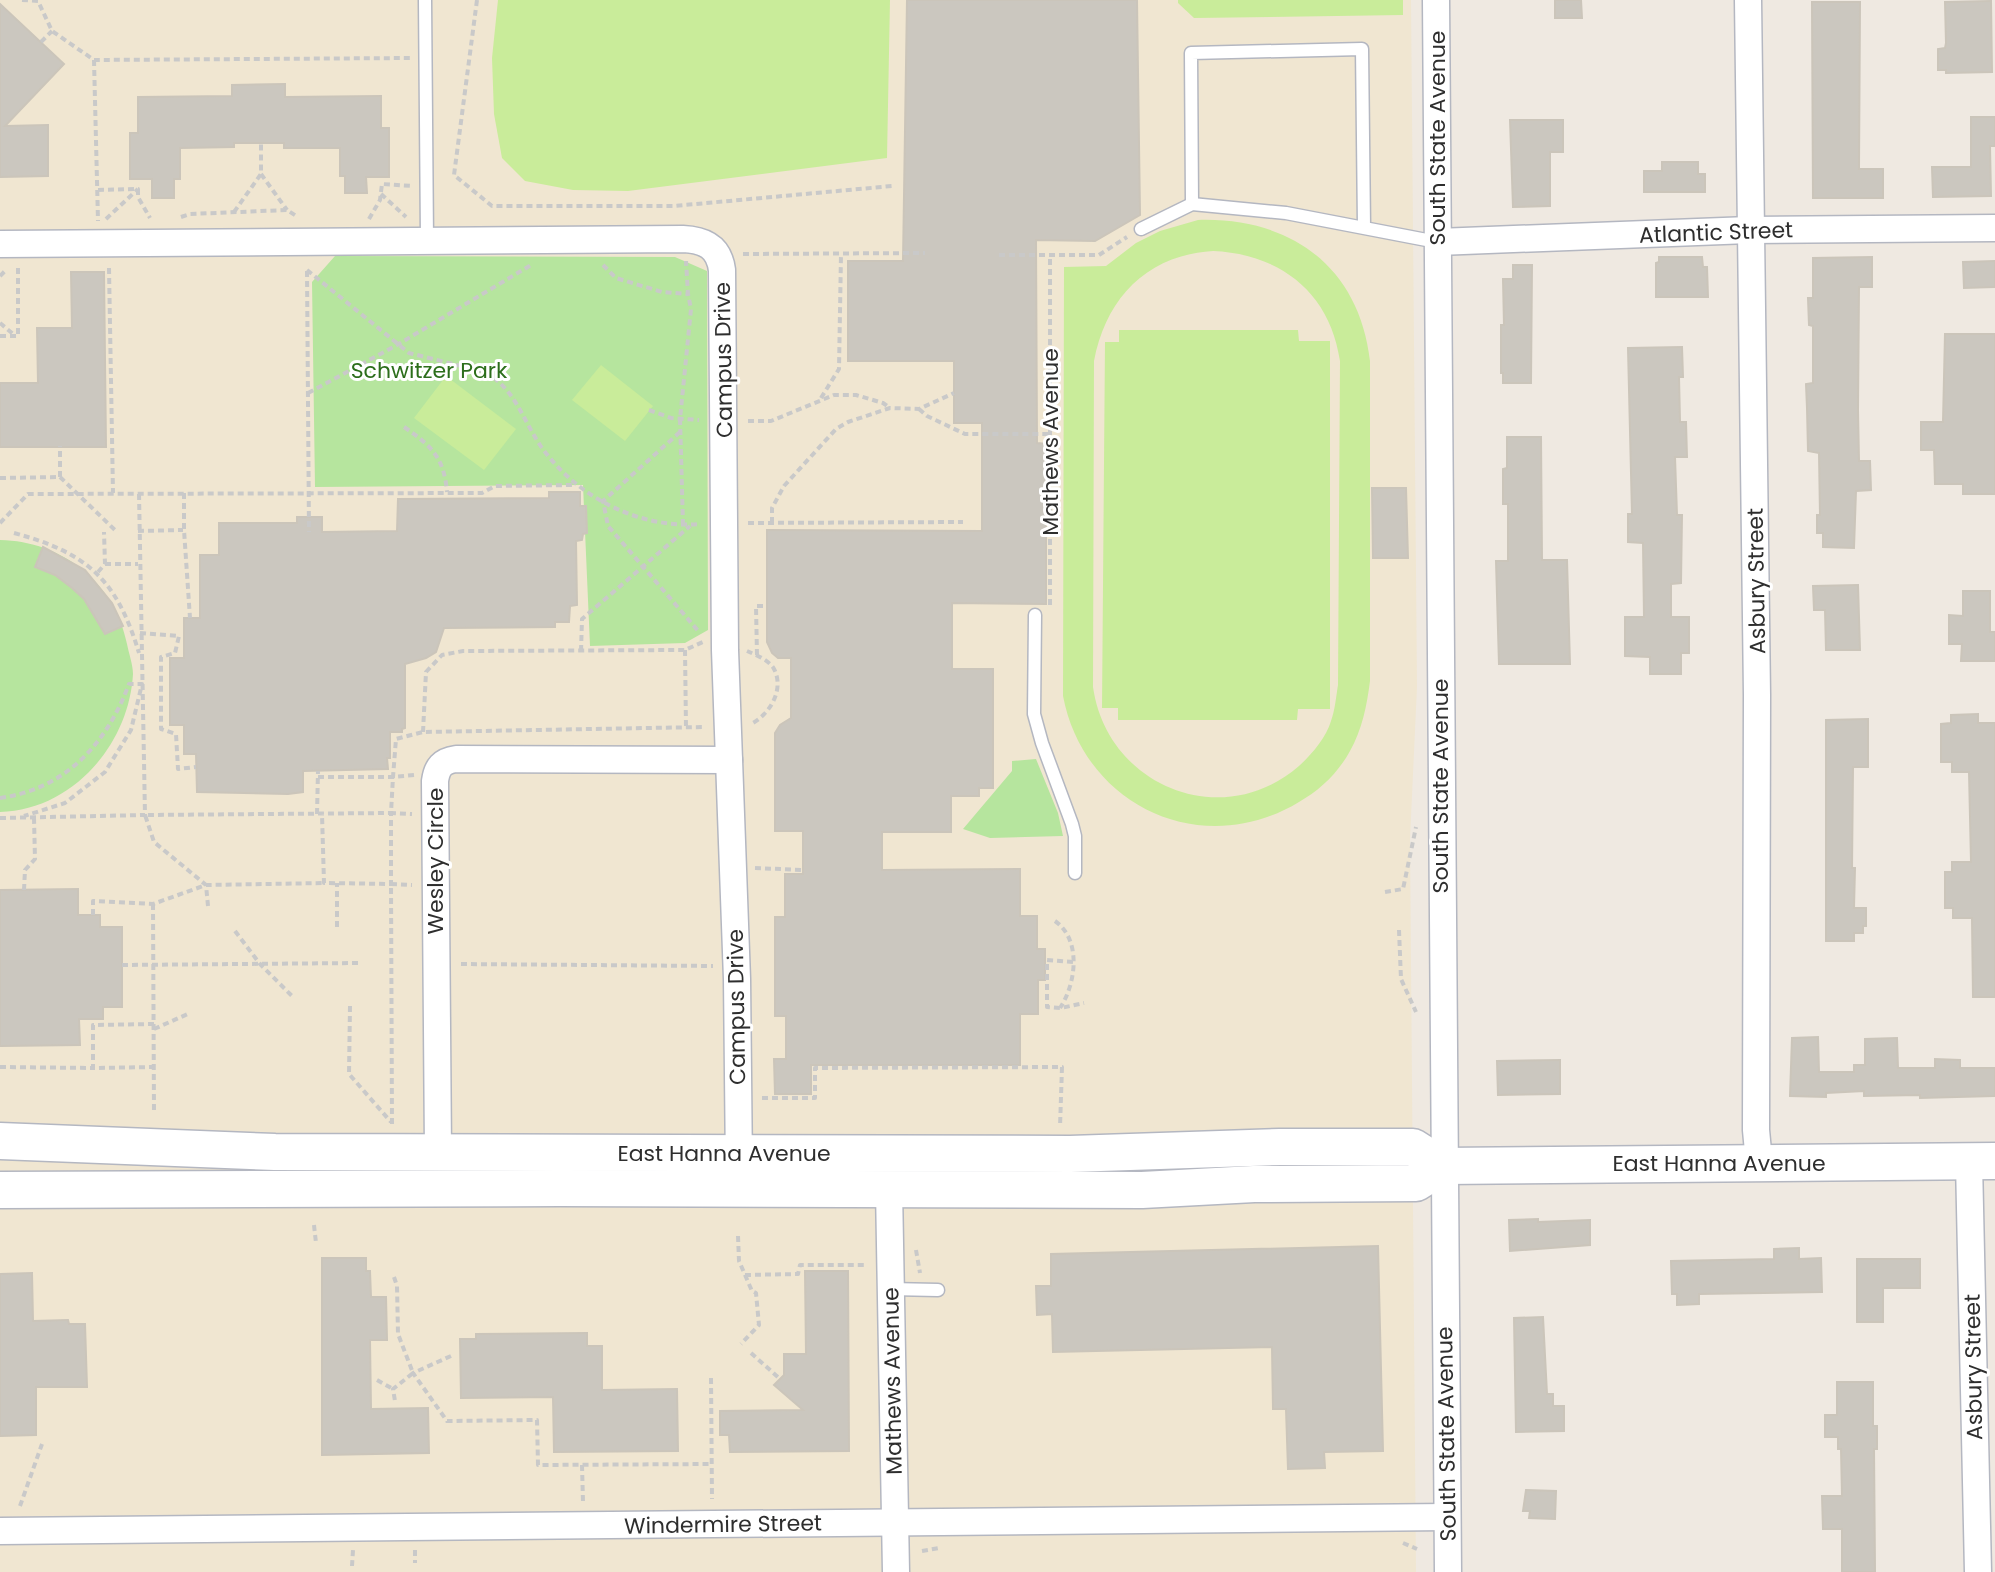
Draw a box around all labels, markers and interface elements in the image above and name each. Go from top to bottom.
street label: South State Avenue [1422,31,1453,245]
street label: Atlantic Street [1638,214,1794,251]
street label: Campus Drive [707,282,740,438]
street label: Mathews Avenue [1035,348,1066,536]
park label: Schwitzer Park [351,355,508,386]
street label: Asbury Street [1740,508,1773,654]
street label: South State Avenue [1425,679,1456,893]
street label: Wesley Circle [420,788,451,934]
street label: Campus Drive [720,929,753,1085]
street label: East Hanna Avenue [617,1138,831,1169]
street label: East Hanna Avenue [1612,1148,1826,1179]
street label: Mathews Avenue [875,1287,910,1475]
street label: Asbury Street [1957,1294,1990,1440]
street label: South State Avenue [1429,1326,1464,1542]
street label: Windermire Street [624,1507,822,1542]

